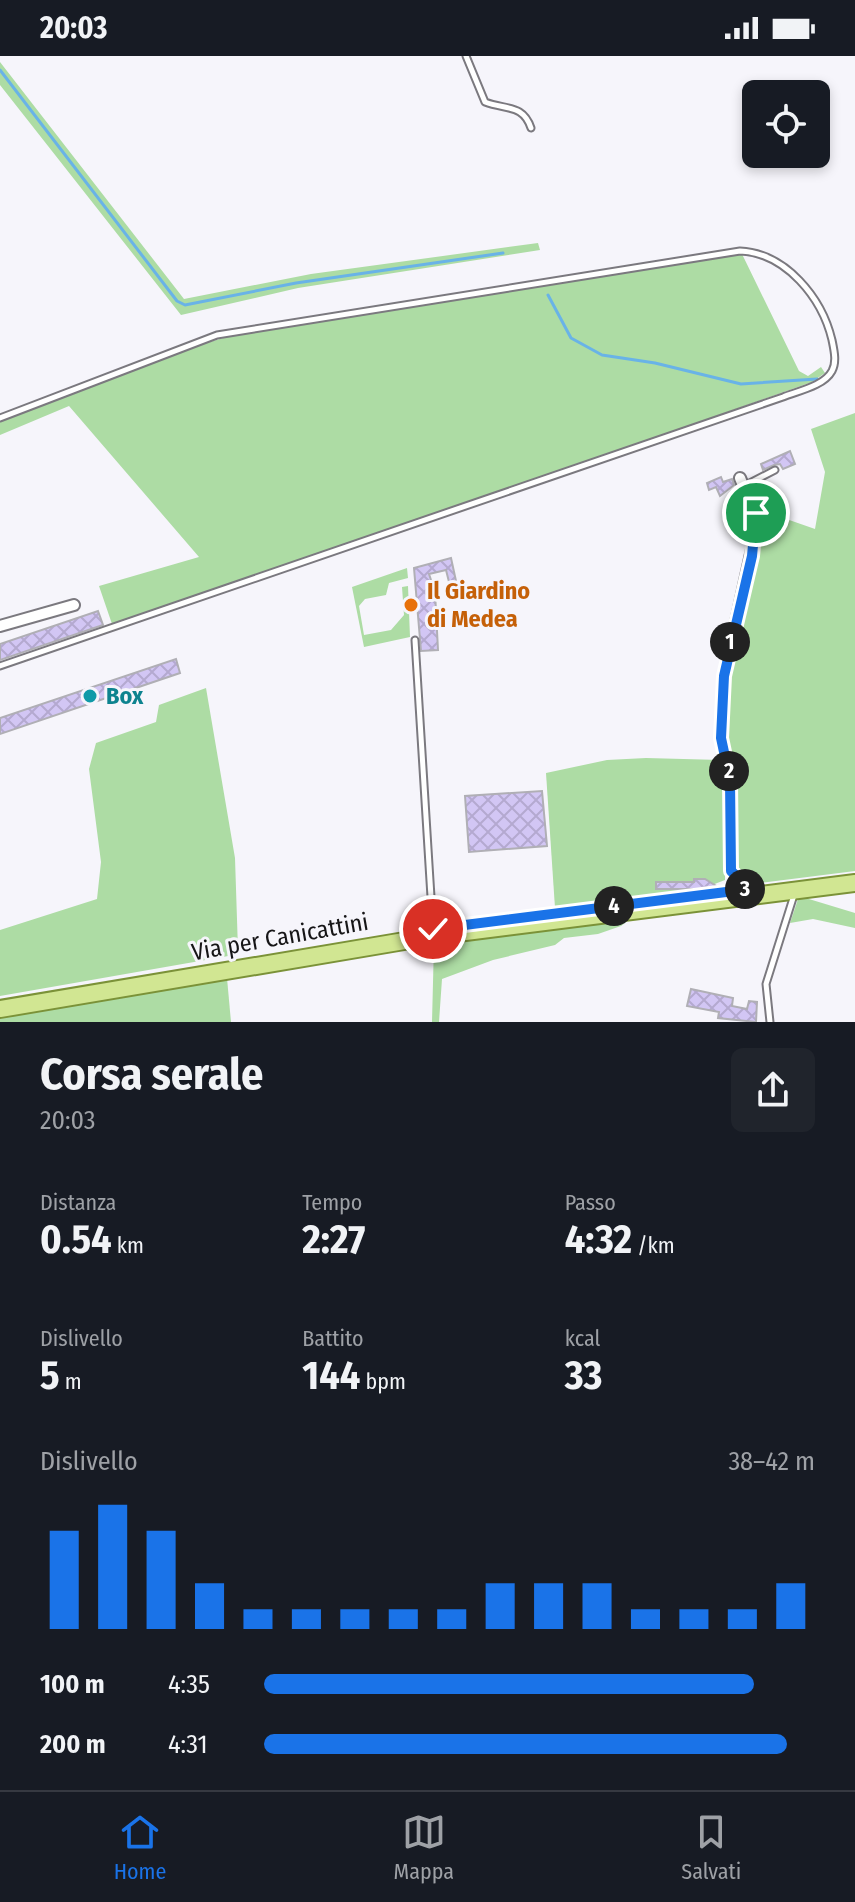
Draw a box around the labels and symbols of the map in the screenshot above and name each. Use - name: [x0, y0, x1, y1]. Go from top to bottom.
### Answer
- pin: [722, 479, 790, 547]
- place label: Il Giardino di Medea: [427, 577, 530, 633]
- marker: Il Giardino di Medea: [402, 596, 420, 614]
- pin: 1: [710, 622, 750, 662]
- place label: Box: [106, 682, 144, 710]
- marker: Box: [81, 687, 99, 705]
- pin: 2: [709, 751, 749, 791]
- pin: 3: [725, 869, 765, 909]
- pin: 4: [594, 886, 634, 926]
- pin: [399, 895, 467, 963]
- street label: Via per Canicattini: [189, 908, 371, 966]

